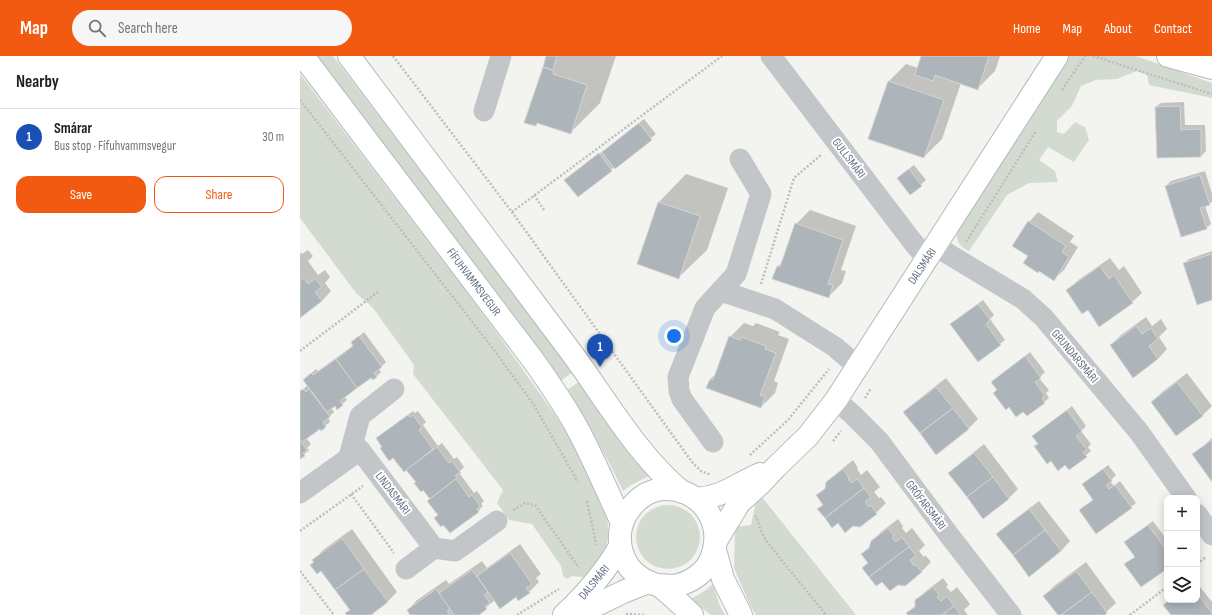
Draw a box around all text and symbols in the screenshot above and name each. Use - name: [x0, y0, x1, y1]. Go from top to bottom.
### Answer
- search box: [72, 10, 352, 46]
- text: Map: [20, 17, 48, 40]
- icon: search: [86, 17, 108, 39]
- text: Search here: [118, 19, 178, 38]
- text: Home: [1013, 20, 1041, 37]
- text: Map: [1063, 20, 1082, 37]
- text: About: [1104, 20, 1132, 37]
- text: Contact: [1154, 20, 1192, 37]
- text: Nearby: [16, 72, 59, 92]
- text: Smárar: [54, 119, 92, 138]
- text: 1: [26, 129, 32, 145]
- text: 30 m: [262, 129, 284, 145]
- street label: GULLSMÁRI: [829, 135, 868, 181]
- text: Bus stop · Fífuhvammsvegur: [54, 138, 176, 154]
- button: Save: [16, 176, 146, 213]
- button: Share: [154, 176, 284, 213]
- street label: FÍFUHVAMMSVEGUR: [443, 245, 504, 320]
- street label: DALSMÁRI: [905, 245, 940, 287]
- your location: [664, 326, 684, 346]
- street label: GRUNDARSMÁRI: [1048, 326, 1101, 386]
- pin: 1: [587, 334, 613, 367]
- street label: LINDASMÁRI: [372, 469, 413, 517]
- street label: GRÓFARSMÁRI: [902, 478, 949, 533]
- map controls: [1164, 495, 1200, 603]
- button: +: [1164, 495, 1200, 531]
- button: −: [1164, 531, 1200, 567]
- street label: DALSMÁRI: [576, 562, 613, 603]
- button: layers: [1164, 567, 1200, 603]

